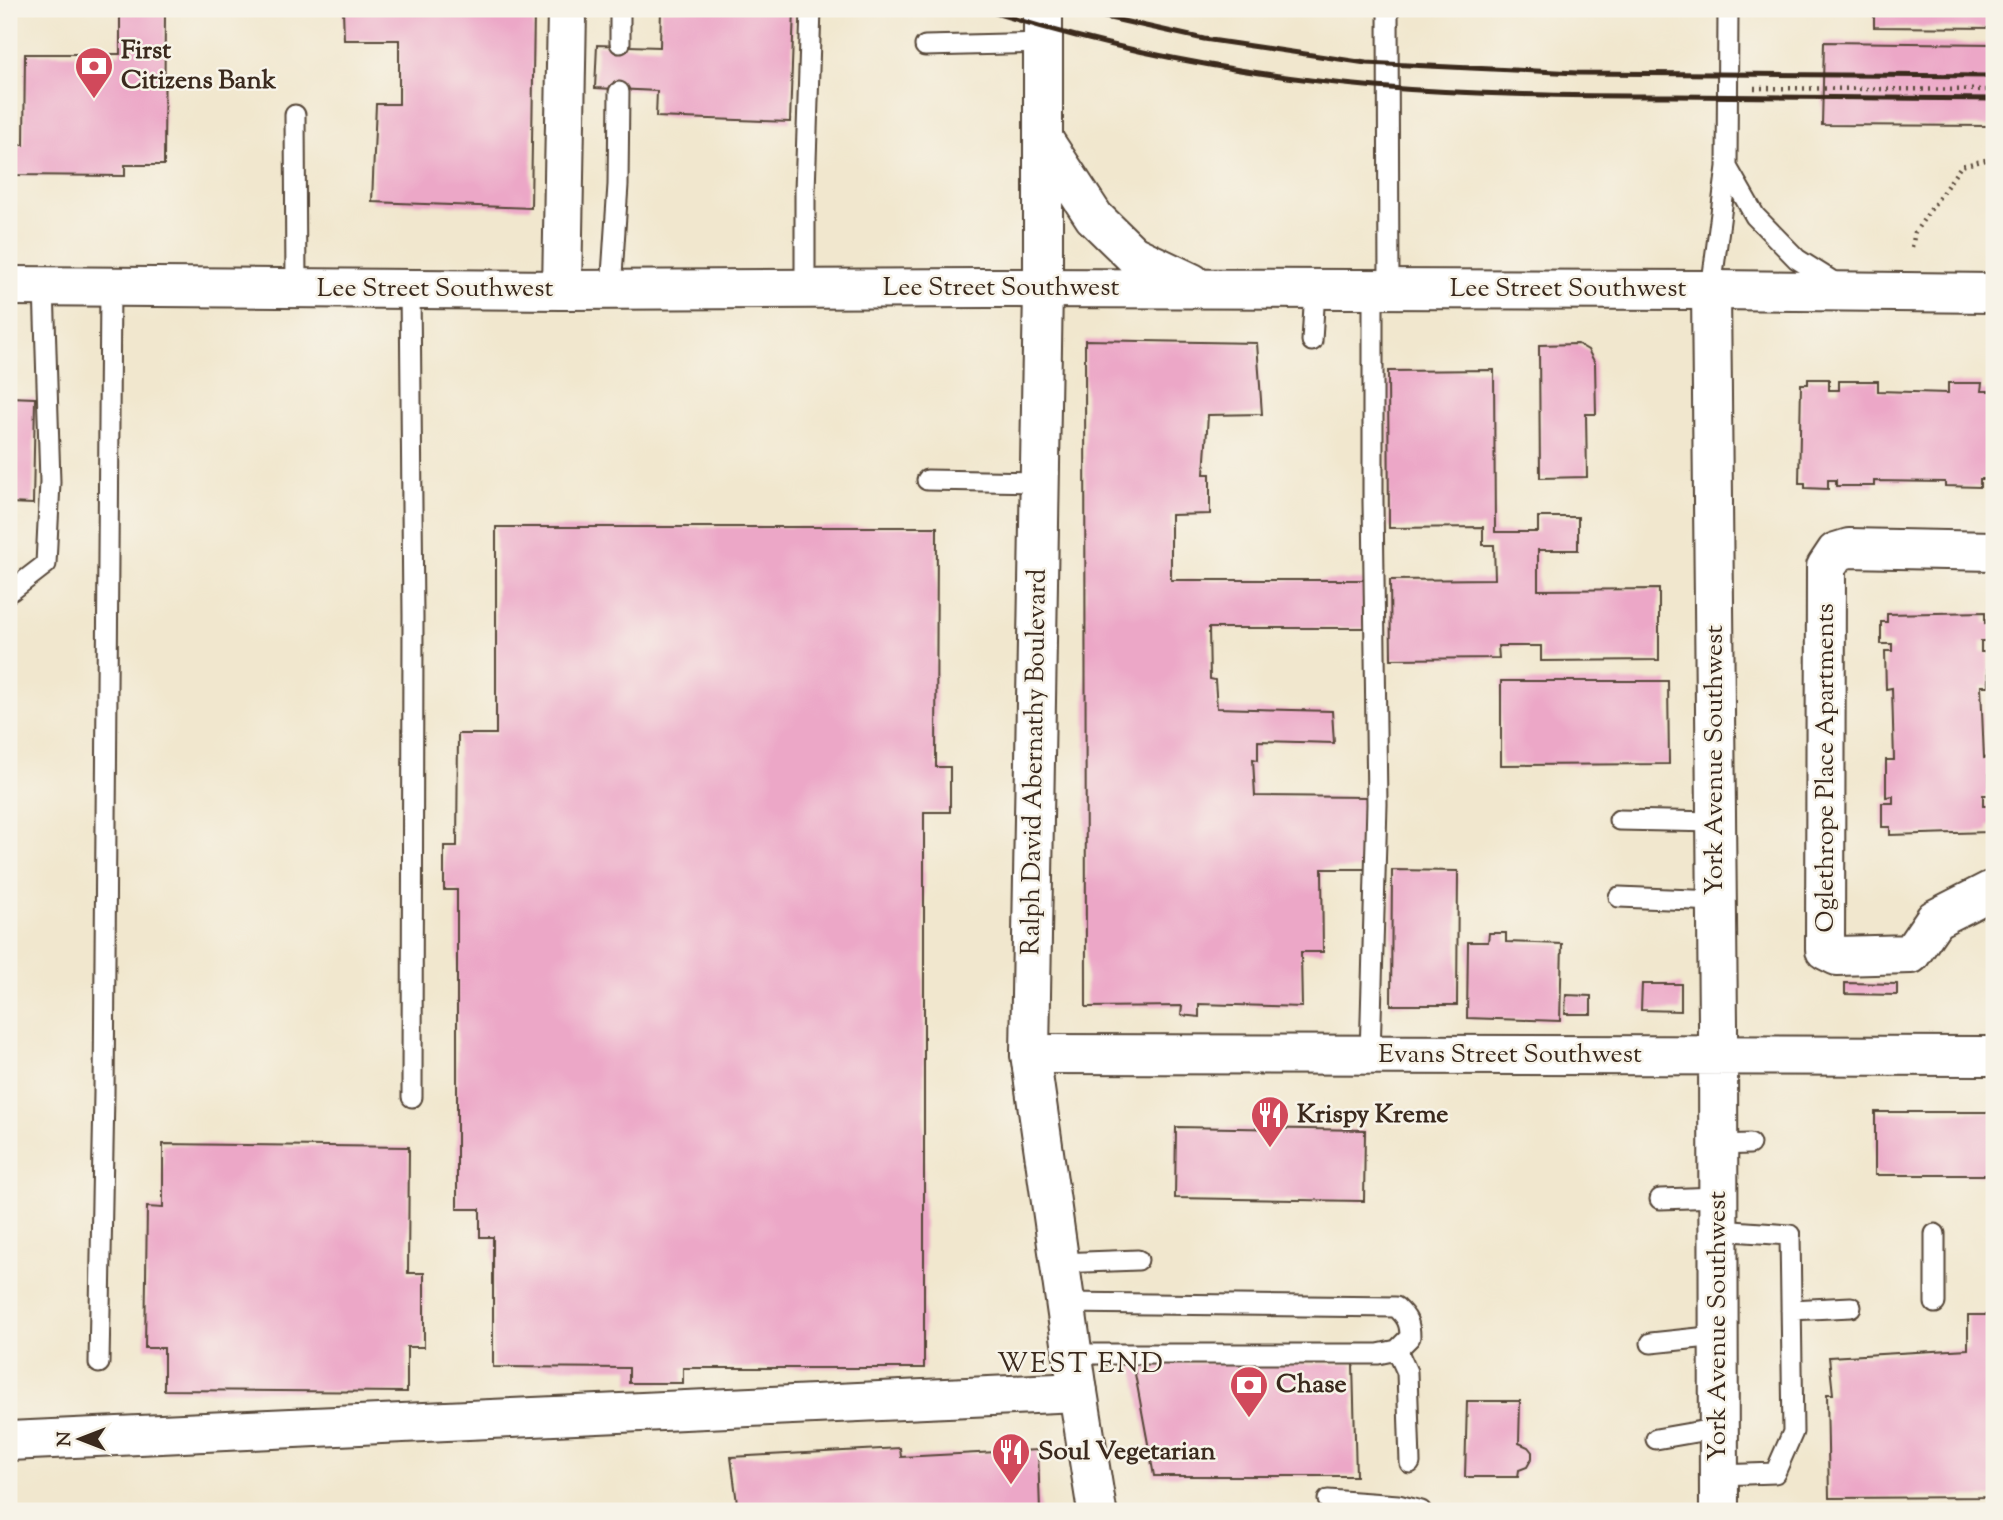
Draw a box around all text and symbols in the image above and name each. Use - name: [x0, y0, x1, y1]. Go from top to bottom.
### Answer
- place label: First Citizens Bank: [121, 33, 277, 100]
- bank icon: First Citizens Bank: [73, 45, 115, 100]
- street label: Lee Street Southwest: [883, 270, 1119, 307]
- street label: Lee Street Southwest: [317, 271, 553, 308]
- street label: Lee Street Southwest: [1450, 271, 1686, 308]
- street label: Ralph David Abernathy Boulevard: [1013, 568, 1057, 956]
- street label: Oglethrope Place Apartments: [1808, 603, 1845, 933]
- street label: York Avenue Southwest: [1697, 625, 1734, 895]
- street label: Evans Street Southwest: [1378, 1037, 1642, 1074]
- restaurant icon: Krispy Kreme: [1249, 1094, 1291, 1149]
- place label: Krispy Kreme: [1297, 1097, 1448, 1134]
- street label: York Avenue Southwest: [1700, 1191, 1737, 1461]
- district label: WEST END: [997, 1345, 1165, 1385]
- bank icon: Chase: [1228, 1364, 1270, 1419]
- place label: Chase: [1276, 1367, 1347, 1404]
- north arrow: [46, 1404, 116, 1474]
- text: N: [52, 1431, 79, 1447]
- restaurant icon: Soul Vegetarian: [990, 1431, 1032, 1486]
- place label: Soul Vegetarian: [1038, 1434, 1216, 1471]

